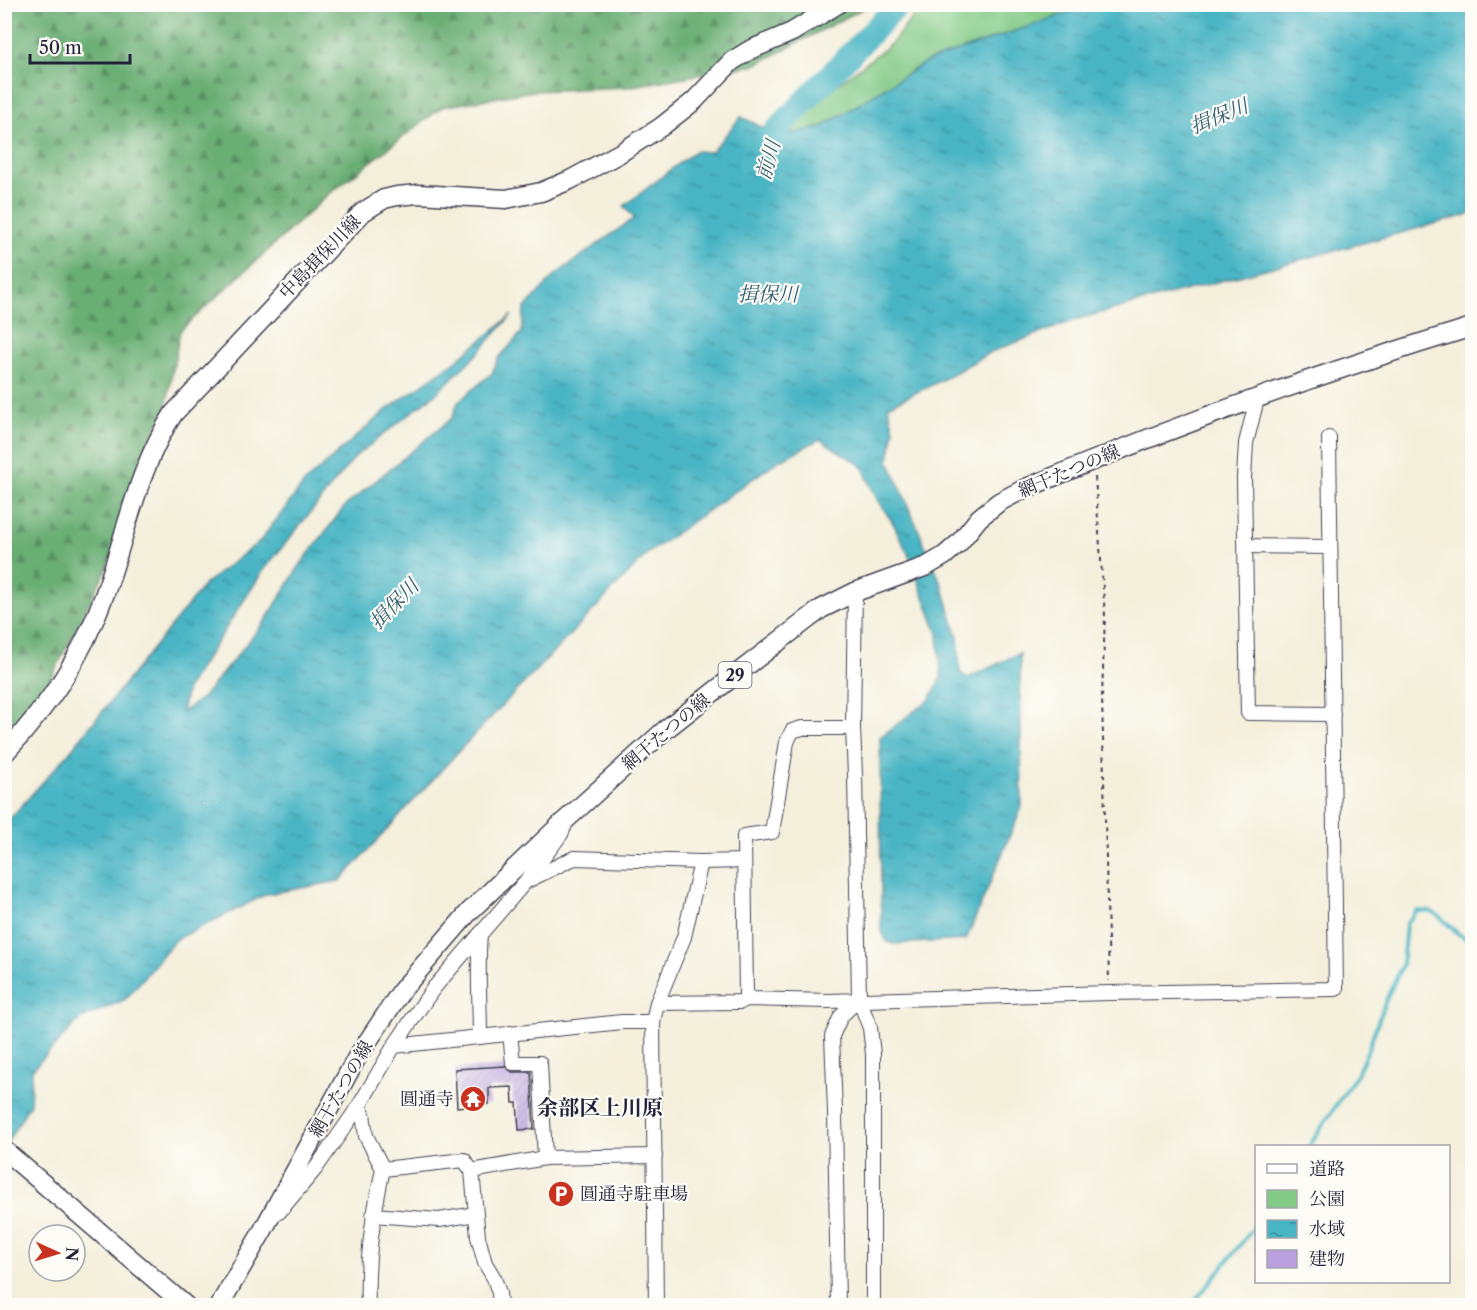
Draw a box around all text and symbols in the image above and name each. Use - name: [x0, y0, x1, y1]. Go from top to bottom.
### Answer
- scale bar: [30, 27, 130, 65]
- text: 50 m: [39, 37, 82, 59]
- water label: 揖保川: [1187, 93, 1253, 138]
- water label: 前川: [751, 136, 786, 183]
- street label: 中島揖保川線: [275, 211, 365, 303]
- water label: 揖保川: [738, 282, 800, 306]
- street label: 網干たつの線: [1015, 440, 1123, 502]
- water label: 揖保川: [365, 573, 425, 634]
- road number: 29: [718, 662, 752, 688]
- street label: 網干たつの線: [618, 689, 714, 775]
- street label: 網干たつの線: [304, 1037, 378, 1141]
- temple icon: 圓通寺: [458, 1084, 488, 1114]
- place label: 圓通寺: [400, 1088, 454, 1110]
- district label: 余部区上川原: [537, 1095, 663, 1120]
- legend: [1255, 1145, 1450, 1283]
- text: 道路: [1309, 1158, 1345, 1180]
- parking icon: 圓通寺駐車場: [546, 1179, 576, 1209]
- place label: 圓通寺駐車場: [580, 1183, 688, 1205]
- text: 公園: [1309, 1188, 1345, 1210]
- text: 水域: [1309, 1218, 1345, 1240]
- north arrow: [27, 1223, 87, 1283]
- text: N: [61, 1246, 82, 1262]
- text: 建物: [1309, 1248, 1345, 1270]

